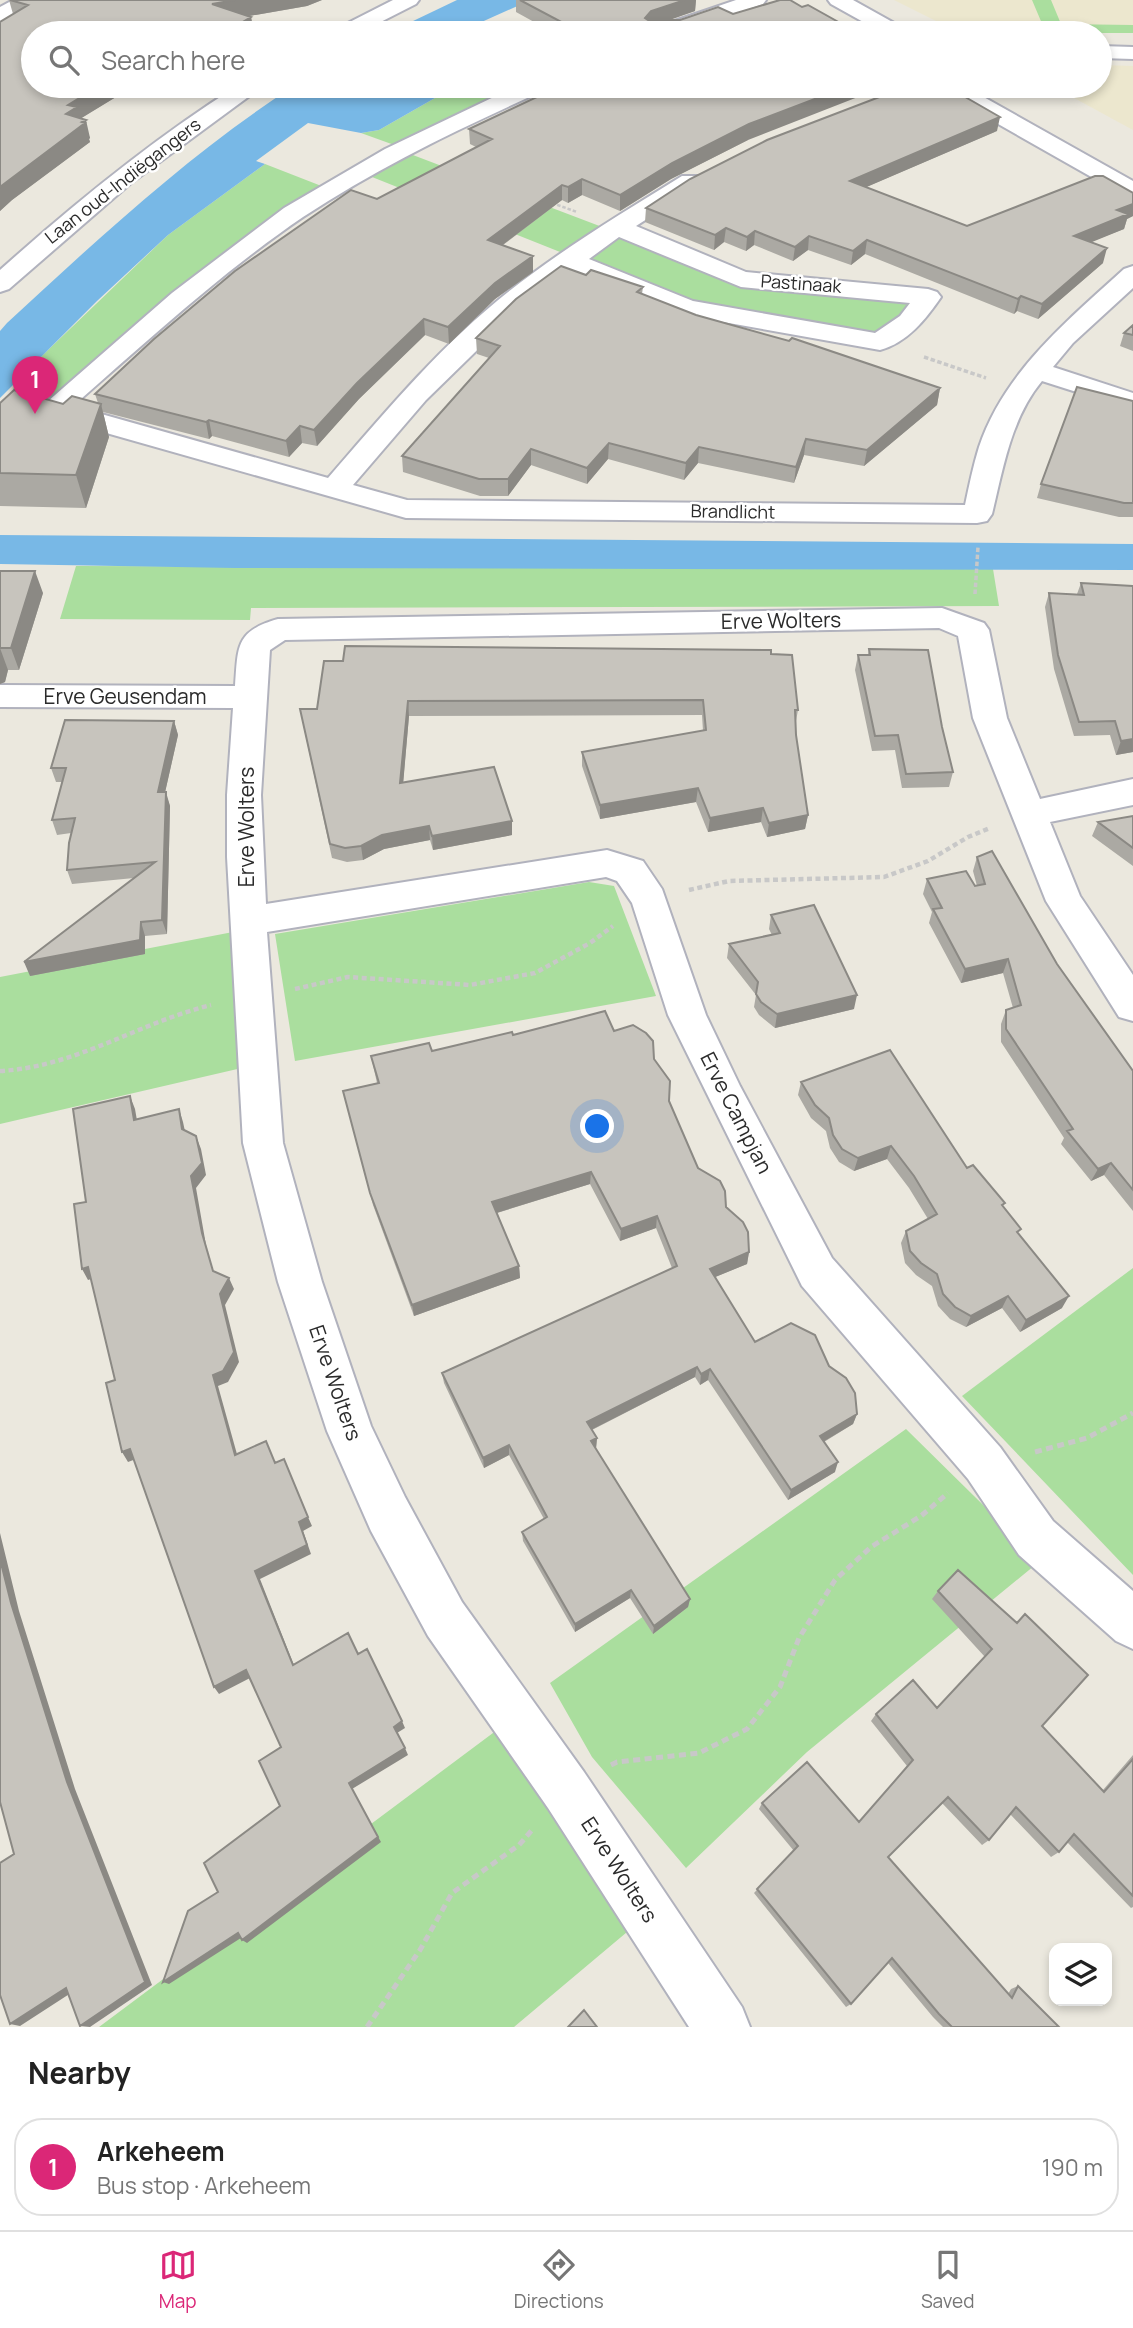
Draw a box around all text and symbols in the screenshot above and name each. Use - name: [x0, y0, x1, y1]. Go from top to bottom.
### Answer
- search box: [21, 21, 1112, 98]
- icon: search: [45, 41, 83, 79]
- text: Search here: [101, 42, 246, 78]
- street label: Laan oud-Indiëgangers: [40, 112, 205, 249]
- street label: Pastinaak: [760, 268, 843, 298]
- pin: 1: [12, 356, 58, 414]
- street label: Brandlicht: [690, 498, 776, 524]
- street label: Erve Wolters: [721, 605, 841, 635]
- street label: Erve Geusendam: [43, 682, 207, 710]
- street label: Erve Wolters: [232, 767, 260, 887]
- street label: Erve Campjan: [694, 1047, 779, 1178]
- your location: [580, 1109, 614, 1143]
- street label: Erve Wolters: [303, 1321, 369, 1444]
- street label: Erve Wolters: [575, 1811, 664, 1928]
- map controls: [1049, 1943, 1112, 2006]
- button: layers: [1049, 1943, 1112, 2006]
- text: Nearby: [28, 2052, 131, 2093]
- text: Arkeheem: [97, 2133, 225, 2169]
- text: 1: [48, 2151, 58, 2183]
- text: 190 m: [1042, 2151, 1103, 2183]
- text: Bus stop · Arkeheem: [97, 2169, 311, 2201]
- tab: Map: [159, 2246, 197, 2314]
- tab: Directions: [514, 2246, 604, 2314]
- tab: Saved: [921, 2246, 974, 2314]

